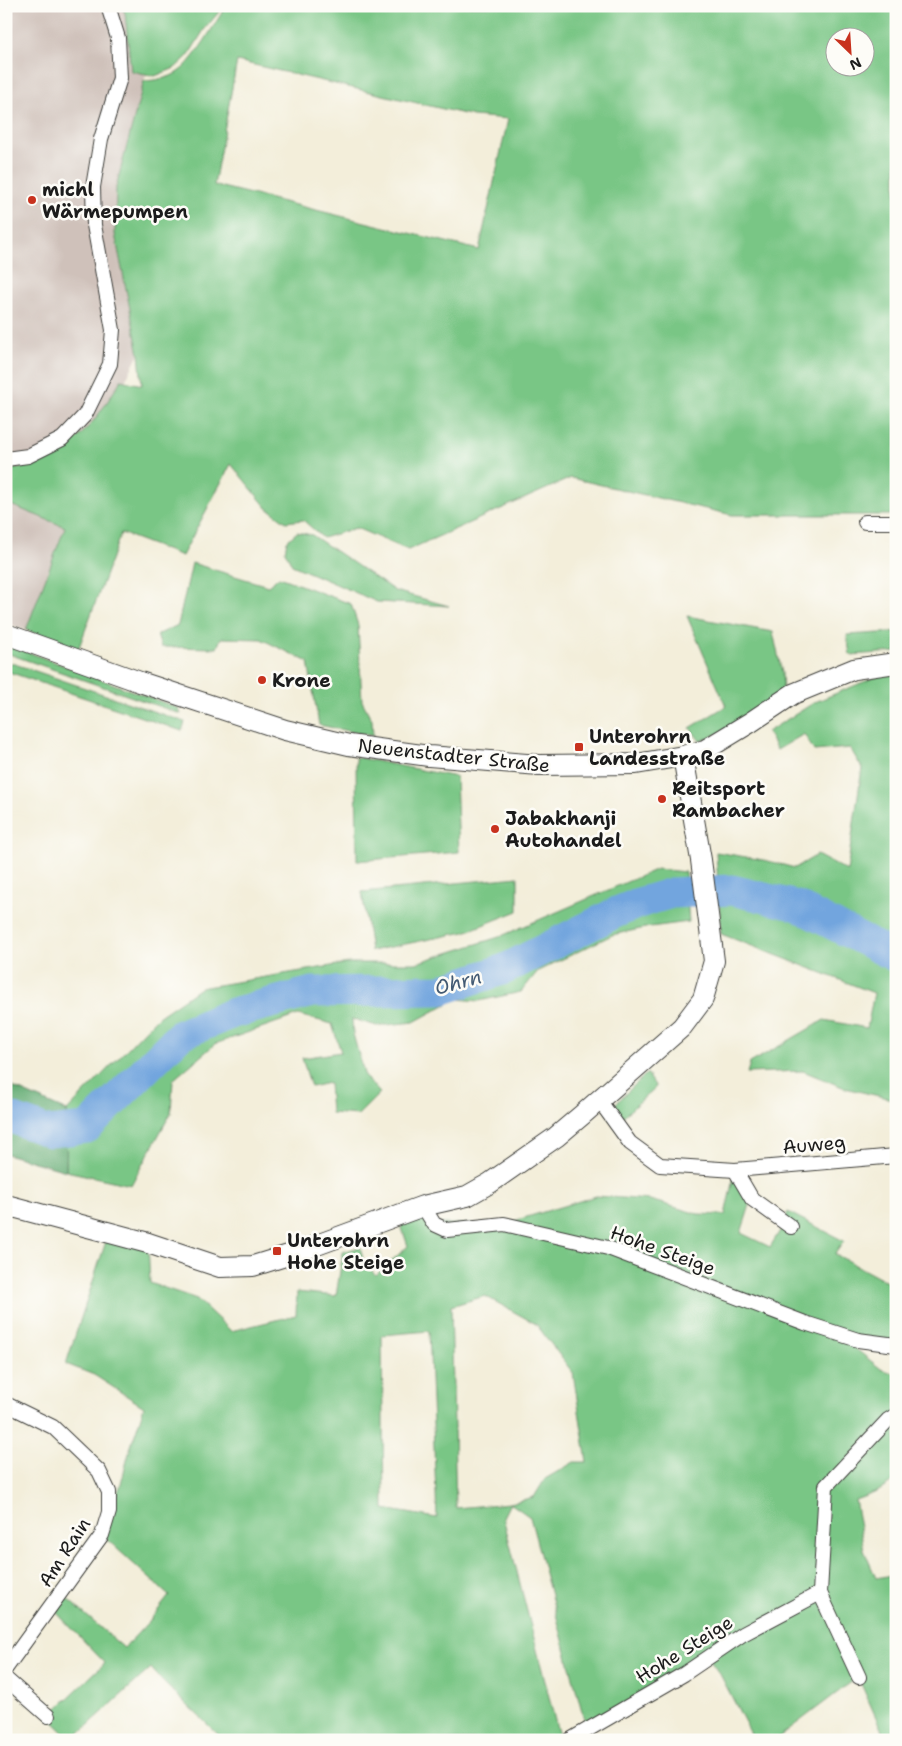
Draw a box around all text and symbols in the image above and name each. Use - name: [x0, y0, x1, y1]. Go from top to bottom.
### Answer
- north arrow: [824, 28, 874, 78]
- text: N: [847, 53, 864, 74]
- place label: michl Wärmepumpen: [42, 177, 188, 224]
- marker: michl Wärmepumpen: [26, 194, 38, 206]
- place label: Krone: [272, 668, 331, 693]
- marker: Krone: [256, 674, 268, 686]
- place label: Unterohrn Landesstraße: [589, 724, 725, 771]
- street label: Neuenstadter Straße: [357, 733, 551, 778]
- marker: Unterohrn Landesstraße: [573, 741, 585, 753]
- place label: Reitsport Rambacher: [672, 776, 785, 823]
- marker: Reitsport Rambacher: [656, 793, 668, 805]
- place label: Jabakhanji Autohandel: [505, 806, 622, 853]
- marker: Jabakhanji Autohandel: [489, 823, 501, 835]
- water label: Ohrn: [432, 963, 484, 1001]
- street label: Auweg: [781, 1129, 847, 1160]
- street label: Hohe Steige: [607, 1220, 719, 1281]
- place label: Unterohrn Hohe Steige: [287, 1228, 404, 1275]
- marker: Unterohrn Hohe Steige: [271, 1245, 283, 1257]
- street label: Am Rain: [33, 1513, 96, 1592]
- street label: Hohe Steige: [631, 1610, 738, 1689]

